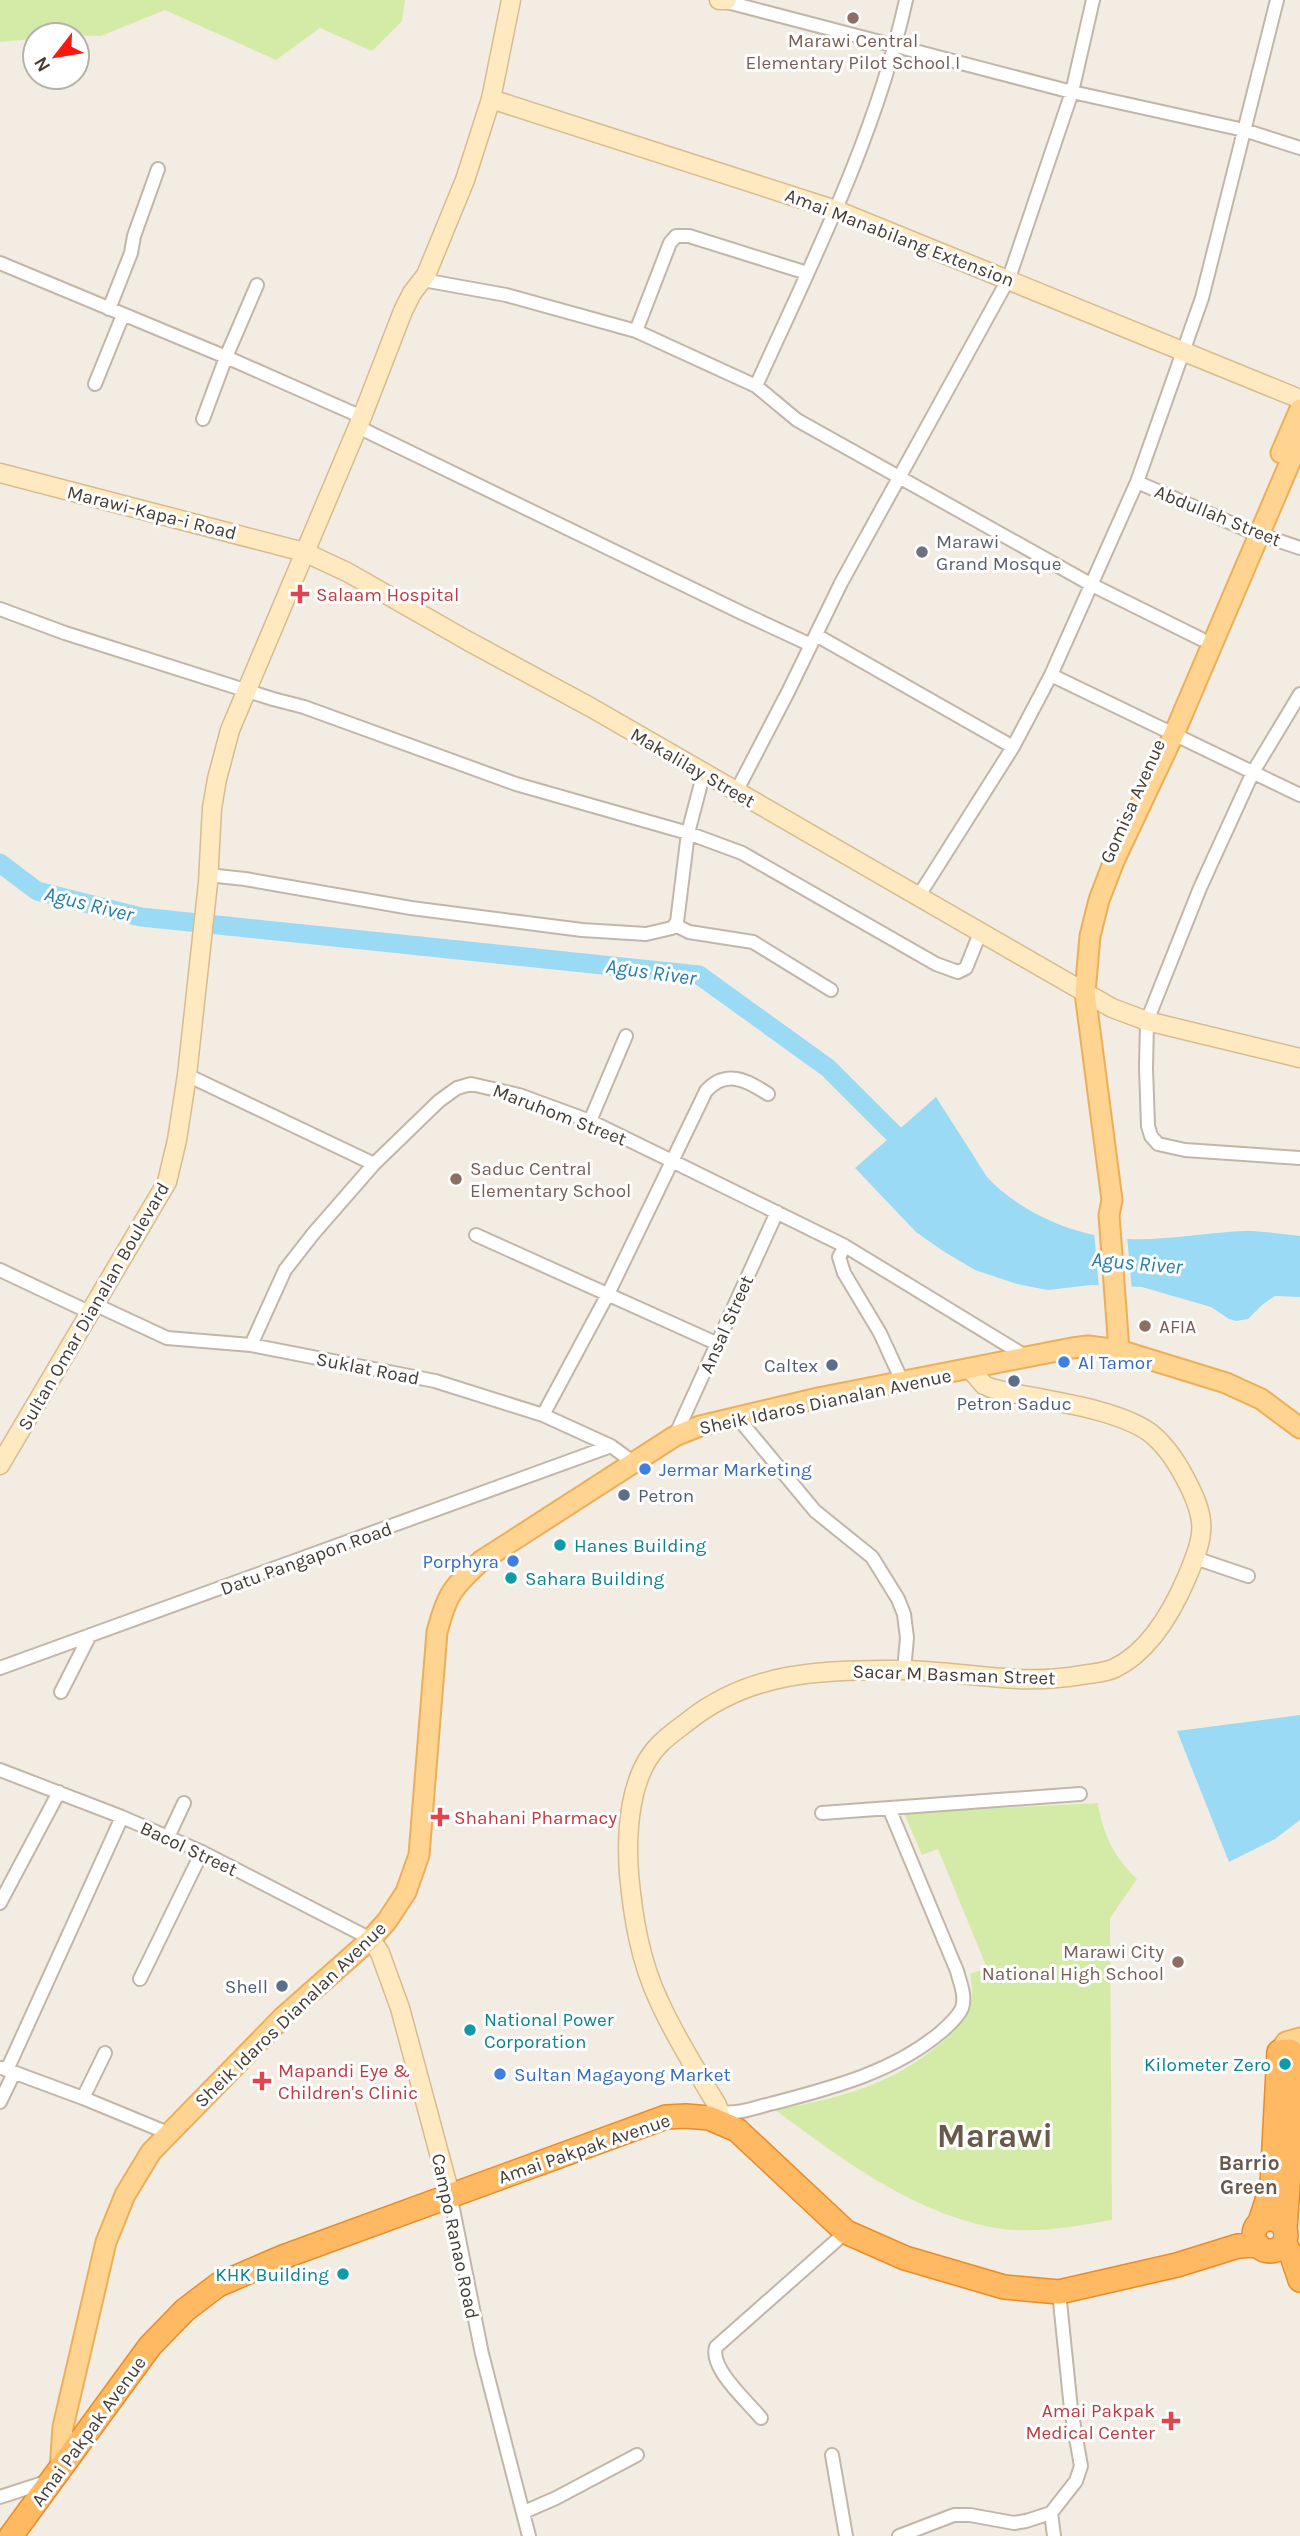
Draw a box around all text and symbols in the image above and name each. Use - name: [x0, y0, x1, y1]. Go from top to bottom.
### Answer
- marker: Marawi Central Elementary Pilot School I: [845, 10, 861, 26]
- north arrow: [21, 21, 91, 91]
- place label: Marawi Central Elementary Pilot School I: [746, 30, 960, 74]
- text: N: [29, 53, 55, 76]
- street label: Amai Manabilang Extension: [782, 184, 1017, 292]
- street label: Marawi-Kapa-i Road: [65, 481, 239, 545]
- street label: Abdullah Street: [1151, 481, 1284, 551]
- place label: Marawi Grand Mosque: [936, 531, 1062, 575]
- marker: Marawi Grand Mosque: [914, 544, 930, 560]
- marker: Salaam Hospital: [290, 584, 310, 604]
- place label: Salaam Hospital: [316, 584, 459, 606]
- street label: Makalilay Street: [626, 723, 759, 812]
- street label: Gomisa Avenue: [1096, 736, 1170, 867]
- water label: Agus River: [42, 881, 137, 927]
- water label: Agus River: [604, 954, 699, 990]
- street label: Maruhom Street: [490, 1079, 630, 1151]
- place label: Saduc Central Elementary School: [470, 1158, 631, 1202]
- marker: Saduc Central Elementary School: [448, 1171, 464, 1187]
- street label: Sultan Omar Dianalan Boulevard: [14, 1178, 174, 1435]
- water label: Agus River: [1091, 1247, 1184, 1279]
- street label: Ansal Street: [696, 1272, 758, 1377]
- place label: AFIA: [1159, 1316, 1196, 1338]
- marker: AFIA: [1137, 1318, 1153, 1334]
- street label: Suklat Road: [314, 1348, 421, 1390]
- place label: Al Tamor: [1078, 1352, 1152, 1374]
- marker: Al Tamor: [1056, 1354, 1072, 1370]
- place label: Caltex: [764, 1355, 818, 1377]
- marker: Caltex: [824, 1357, 840, 1373]
- street label: Sheik Idaros Dianalan Avenue: [697, 1364, 953, 1439]
- marker: Petron Saduc: [1006, 1373, 1022, 1389]
- place label: Petron Saduc: [956, 1393, 1072, 1415]
- place label: Jermar Marketing: [659, 1459, 812, 1481]
- marker: Jermar Marketing: [637, 1461, 653, 1477]
- place label: Petron: [638, 1485, 694, 1507]
- marker: Petron: [616, 1487, 632, 1503]
- street label: Datu Pangapon Road: [218, 1518, 395, 1600]
- place label: Hanes Building: [574, 1535, 707, 1557]
- marker: Hanes Building: [552, 1537, 568, 1553]
- place label: Porphyra: [422, 1551, 499, 1573]
- marker: Porphyra: [505, 1553, 521, 1569]
- place label: Sahara Building: [525, 1568, 664, 1590]
- marker: Sahara Building: [503, 1570, 519, 1586]
- street label: Sacar M Basman Street: [852, 1660, 1056, 1690]
- place label: Shahani Pharmacy: [454, 1807, 617, 1829]
- marker: Shahani Pharmacy: [432, 1809, 448, 1825]
- street label: Bacol Street: [137, 1817, 241, 1881]
- street label: Sheik Idaros Dianalan Avenue: [191, 1917, 391, 2112]
- place label: Marawi City National High School: [982, 1941, 1164, 1985]
- marker: Marawi City National High School: [1170, 1954, 1186, 1970]
- place label: Shell: [225, 1976, 268, 1998]
- marker: Shell: [274, 1978, 290, 1994]
- place label: National Power Corporation: [484, 2009, 614, 2053]
- marker: National Power Corporation: [462, 2022, 478, 2038]
- place label: Kilometer Zero: [1144, 2054, 1271, 2076]
- marker: Kilometer Zero: [1277, 2056, 1293, 2072]
- place label: Mapandi Eye & Children's Clinic: [278, 2060, 418, 2104]
- place label: Sultan Magayong Market: [514, 2064, 731, 2086]
- marker: Sultan Magayong Market: [492, 2066, 508, 2082]
- marker: Mapandi Eye & Children's Clinic: [252, 2071, 272, 2091]
- street label: Amai Pakpak Avenue: [495, 2109, 673, 2189]
- district label: Marawi: [937, 2117, 1053, 2155]
- street label: Campo Ranao Road: [427, 2151, 483, 2321]
- district label: Barrio Green: [1218, 2151, 1280, 2199]
- place label: KHK Building: [215, 2264, 329, 2286]
- marker: KHK Building: [335, 2266, 351, 2282]
- street label: Amai Pakpak Avenue: [27, 2352, 151, 2511]
- place label: Amai Pakpak Medical Center: [1025, 2400, 1155, 2444]
- marker: Amai Pakpak Medical Center: [1161, 2411, 1181, 2431]

